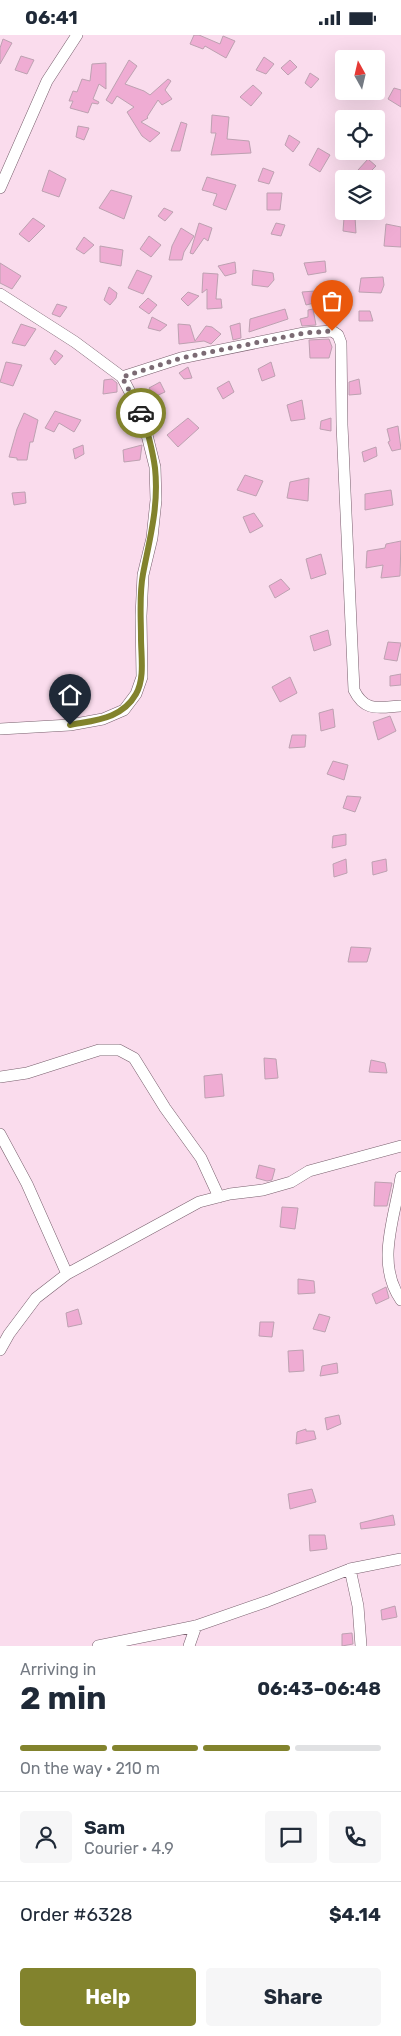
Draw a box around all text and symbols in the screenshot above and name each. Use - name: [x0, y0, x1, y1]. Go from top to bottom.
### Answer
- text: 06:41: [25, 6, 78, 29]
- north arrow: [335, 50, 385, 100]
- map controls: [335, 50, 385, 220]
- button: locate: [335, 110, 385, 160]
- button: layers: [335, 170, 385, 220]
- pin: [311, 280, 353, 331]
- icon: bag: [318, 287, 346, 315]
- courier: [116, 388, 166, 438]
- icon: car: [127, 399, 155, 427]
- pin: [49, 674, 91, 725]
- icon: home: [56, 681, 84, 709]
- text: Arriving in: [20, 1660, 96, 1679]
- text: 06:43–06:48: [257, 1677, 381, 1700]
- text: 2 min: [20, 1679, 107, 1717]
- text: On the way · 210 m: [20, 1759, 160, 1778]
- button: person: [20, 1811, 72, 1863]
- button: chat: [265, 1811, 317, 1863]
- button: phone: [329, 1811, 381, 1863]
- text: Sam: [84, 1816, 125, 1839]
- text: Courier · 4.9: [84, 1839, 174, 1858]
- text: Order #6328: [20, 1903, 133, 1926]
- text: $4.14: [329, 1903, 381, 1926]
- button: Help: [20, 1968, 196, 2026]
- button: Share: [206, 1968, 381, 2026]

